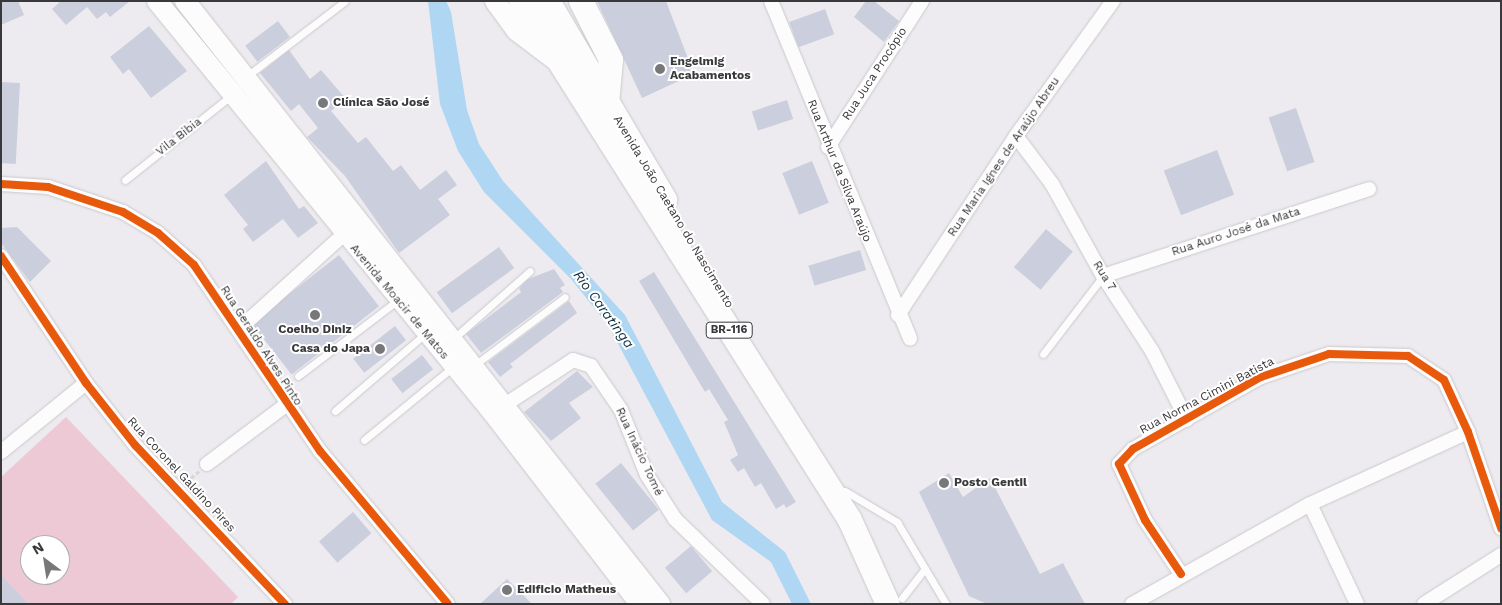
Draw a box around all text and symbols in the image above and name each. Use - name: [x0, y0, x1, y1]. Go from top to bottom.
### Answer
- street label: Rua Juca Procópio: [839, 24, 911, 124]
- place label: Engelmig Acabamentos: [670, 55, 751, 83]
- marker: Engelmig Acabamentos: [654, 63, 666, 75]
- street label: Rua Maria Ignes de Araújo Abreu: [945, 74, 1063, 240]
- place label: Clínica São José: [333, 96, 430, 110]
- marker: Clínica São José: [317, 97, 329, 109]
- street label: Rua Arthur da Silva Araújo: [803, 97, 875, 245]
- street label: Avenida João Caetano do Nascimento: [610, 113, 736, 311]
- street label: Vila Bibia: [153, 115, 205, 159]
- street label: Rua Auro José da Mata: [1169, 204, 1303, 260]
- street label: Avenida Moacir de Matos: [346, 241, 452, 363]
- street label: Rua 7: [1089, 258, 1119, 294]
- water label: Rio Caratinga: [570, 267, 638, 351]
- street label: Rua Geraldo Alves Pinto: [217, 283, 305, 409]
- marker: Coelho Diniz: [309, 309, 321, 321]
- road number: BR-116: [705, 322, 753, 338]
- place label: Coelho Diniz: [278, 323, 352, 337]
- place label: Casa do Japa: [291, 342, 370, 356]
- marker: Casa do Japa: [374, 343, 386, 355]
- street label: Rua Norma Cimini Batista: [1137, 354, 1277, 438]
- street label: Rua Inácio Tomé: [612, 405, 666, 499]
- street label: Rua Coronel Galdino Pires: [124, 414, 238, 536]
- place label: Posto Gentil: [954, 476, 1027, 490]
- marker: Posto Gentil: [938, 477, 950, 489]
- north arrow: [20, 535, 70, 585]
- text: N: [29, 538, 46, 558]
- place label: Edificio Matheus: [517, 583, 616, 597]
- marker: Edificio Matheus: [501, 584, 513, 596]

